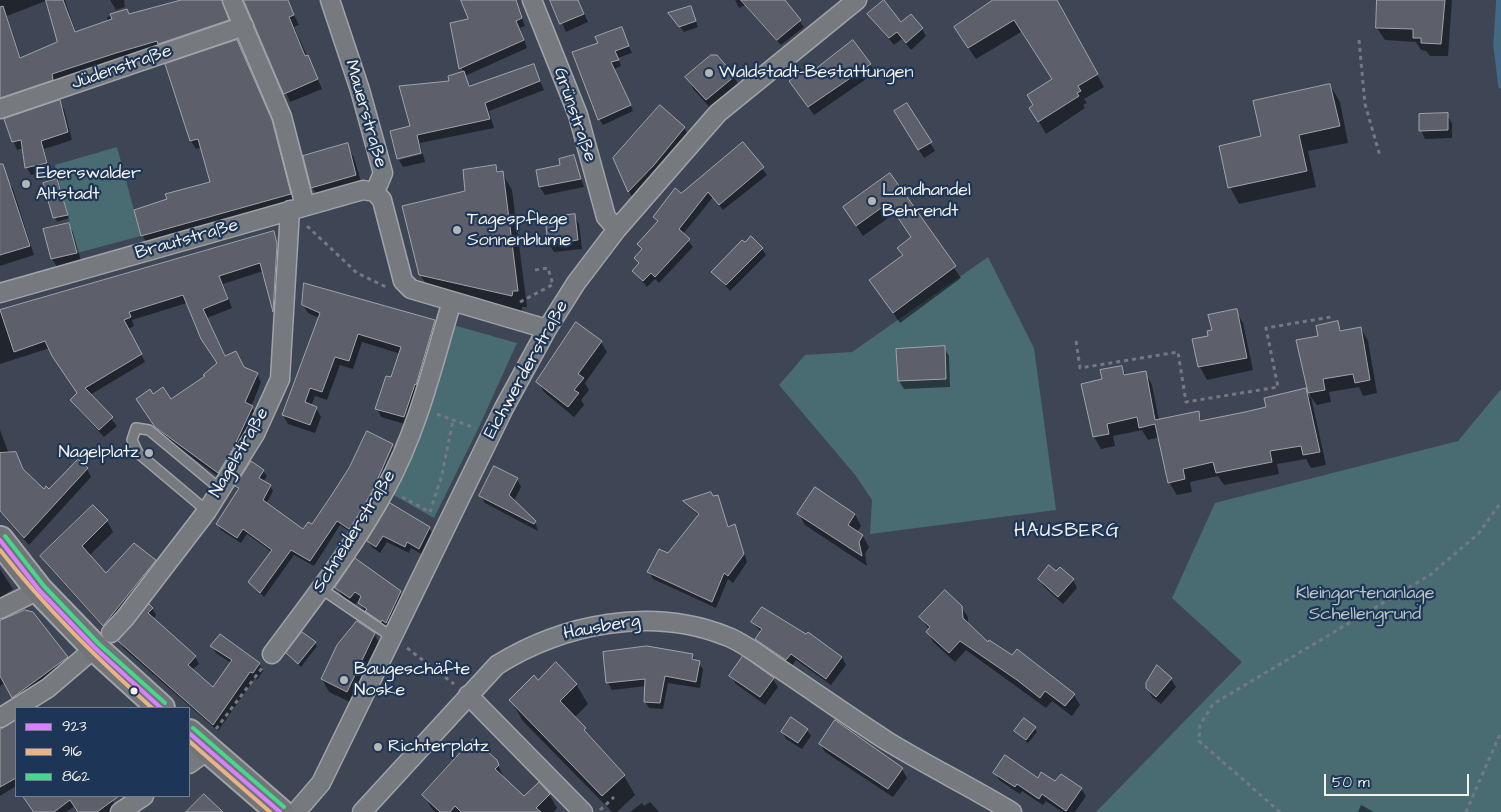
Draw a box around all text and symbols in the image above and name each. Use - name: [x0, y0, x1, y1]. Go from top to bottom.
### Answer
- street label: Jüdenstraße: [69, 41, 175, 95]
- street label: Mauerstraße: [339, 58, 391, 170]
- place label: Waldstadt-Bestattungen: [719, 62, 913, 84]
- street label: Grünstraße: [548, 65, 600, 165]
- marker: Waldstadt-Bestattungen: [703, 67, 715, 79]
- place label: Eberswalder Altstadt: [36, 163, 141, 205]
- marker: Eberswalder Altstadt: [20, 178, 32, 190]
- place label: Landhandel Behrendt: [882, 180, 971, 222]
- marker: Landhandel Behrendt: [866, 195, 878, 207]
- place label: Tagespflege Sonnenblume: [467, 209, 571, 252]
- street label: Brautstraße: [133, 215, 241, 265]
- marker: Tagespflege Sonnenblume: [451, 224, 463, 236]
- street label: Eichwerderstraße: [480, 297, 574, 443]
- street label: Nagelstraße: [206, 404, 274, 502]
- place label: Nagelplatz: [59, 442, 139, 464]
- marker: Nagelplatz: [143, 447, 155, 459]
- street label: Schneiderstraße: [309, 467, 401, 597]
- district label: HAUSBERG: [1013, 521, 1121, 543]
- park label: Kleingartenanlage Schellengrund: [1296, 583, 1434, 626]
- street label: Hausberg: [562, 611, 642, 645]
- place label: Baugeschäfte Noske: [354, 659, 470, 702]
- marker: Baugeschäfte Noske: [338, 674, 350, 686]
- unlabelled marker: [129, 686, 139, 696]
- legend: [15, 707, 190, 797]
- text: 923: [62, 716, 87, 737]
- place label: Richterplatz: [388, 736, 489, 758]
- text: 916: [62, 741, 82, 762]
- marker: Richterplatz: [372, 741, 384, 753]
- scale bar: [1326, 764, 1471, 796]
- text: 862: [62, 766, 90, 787]
- text: 50 m: [1332, 772, 1370, 793]

